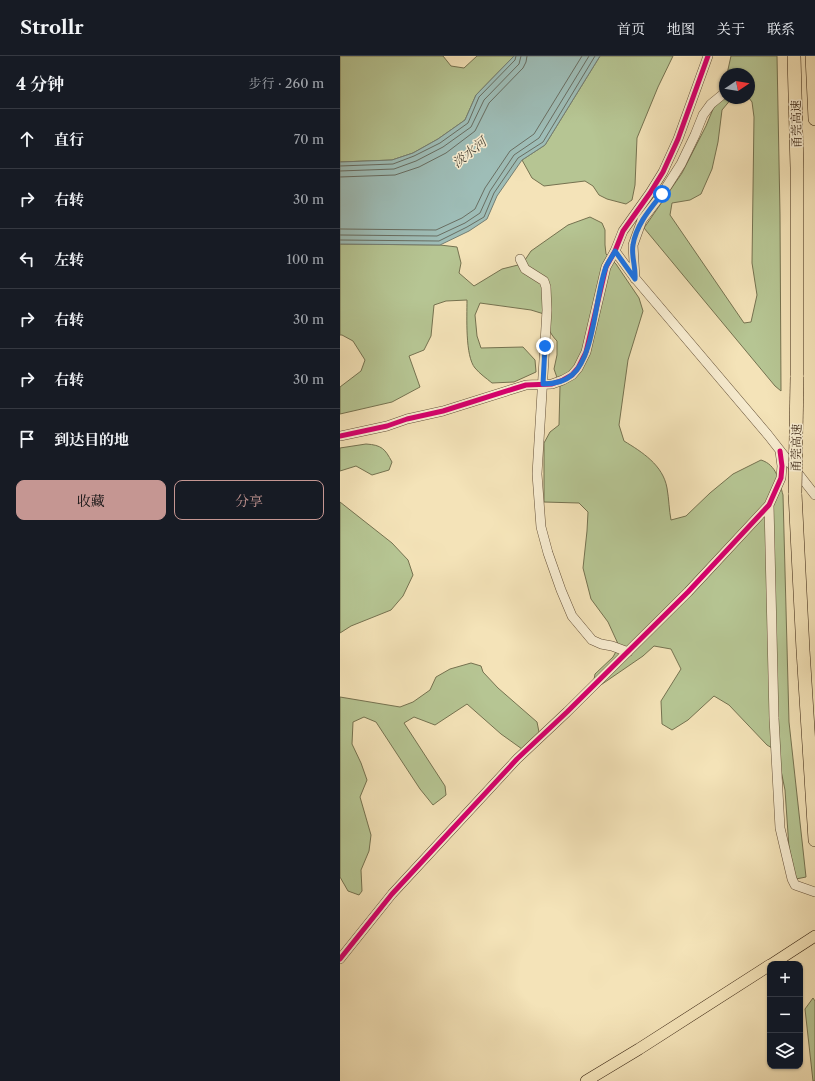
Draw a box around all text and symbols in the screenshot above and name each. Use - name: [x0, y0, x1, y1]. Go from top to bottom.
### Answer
- text: Strollr: [20, 16, 84, 39]
- text: 首页: [617, 20, 645, 38]
- text: 地图: [667, 20, 695, 38]
- text: 关于: [717, 20, 745, 38]
- text: 联系: [767, 20, 795, 38]
- north arrow: [719, 68, 755, 104]
- text: 4 分钟: [16, 74, 64, 94]
- text: 步行 · 260 m: [249, 75, 324, 91]
- street label: 甬莞高速: [788, 100, 804, 148]
- icon: ahead: [16, 128, 38, 150]
- text: 直行: [54, 130, 84, 149]
- text: 70 m: [294, 131, 324, 147]
- water label: 淡水河: [449, 132, 491, 170]
- route start: [653, 185, 671, 203]
- icon: right: [16, 188, 38, 210]
- text: 右转: [54, 190, 84, 209]
- text: 30 m: [293, 191, 324, 207]
- icon: left: [16, 248, 38, 270]
- text: 左转: [54, 250, 84, 269]
- text: 100 m: [286, 251, 324, 267]
- icon: right: [16, 308, 38, 330]
- text: 右转: [54, 310, 84, 329]
- text: 30 m: [293, 311, 324, 327]
- route end: [536, 337, 554, 355]
- icon: right: [16, 368, 38, 390]
- text: 右转: [54, 370, 84, 389]
- text: 30 m: [293, 371, 324, 387]
- street label: 甬莞高速: [788, 424, 804, 472]
- icon: arrive: [16, 428, 38, 450]
- text: 到达目的地: [54, 430, 129, 449]
- button: 收藏: [16, 480, 166, 520]
- button: 分享: [174, 480, 324, 520]
- map controls: [767, 961, 803, 1069]
- button: +: [767, 961, 803, 997]
- button: −: [767, 997, 803, 1033]
- button: layers: [767, 1033, 803, 1069]

